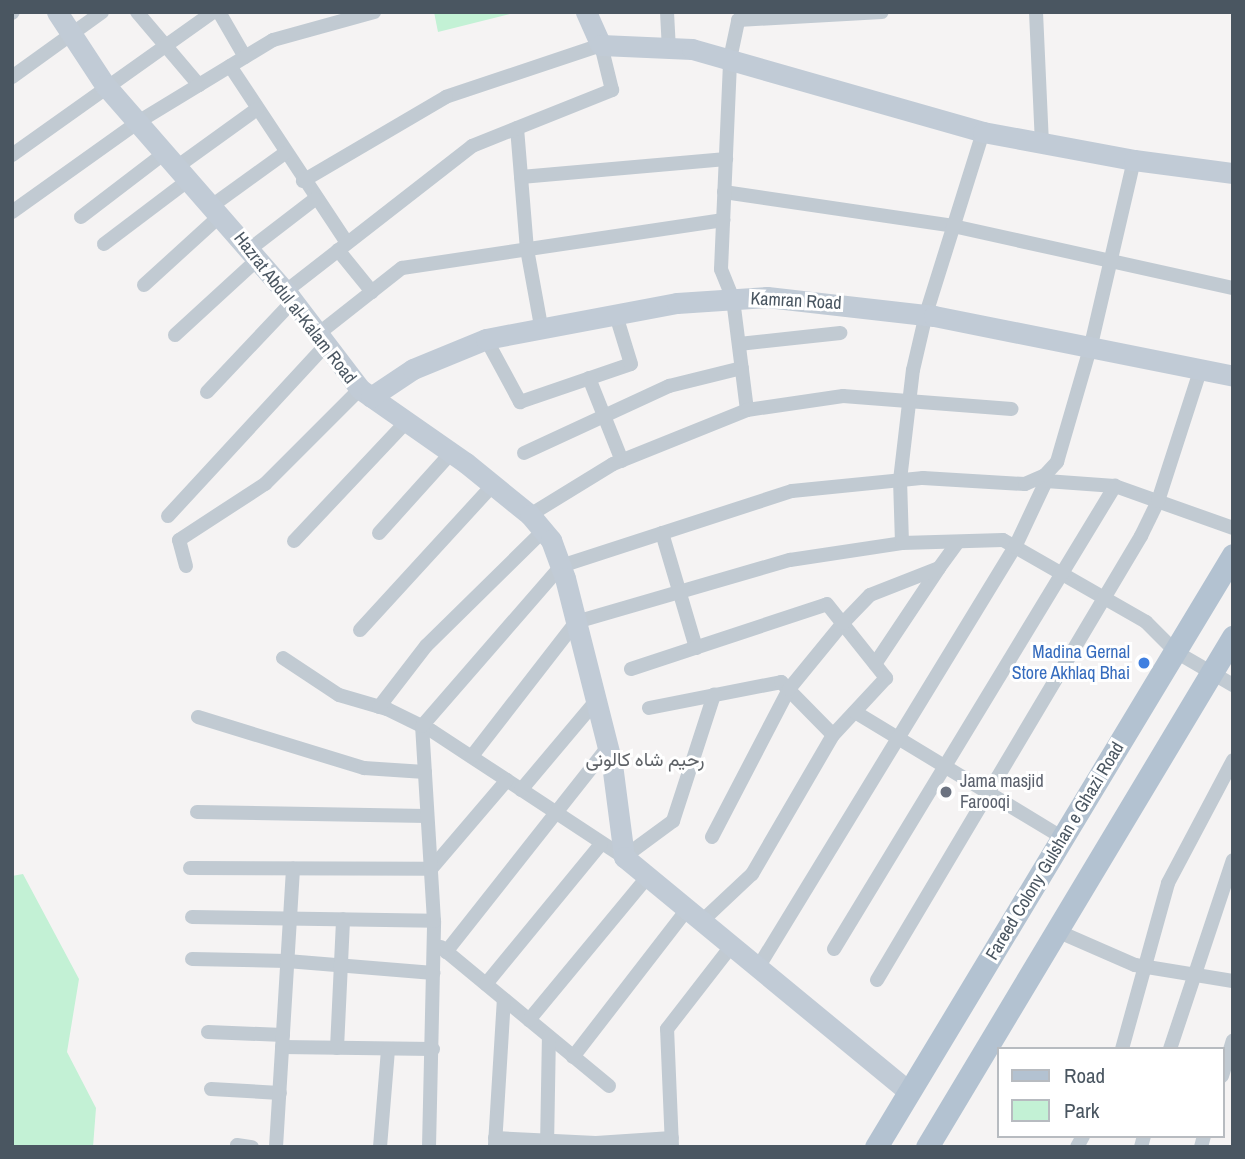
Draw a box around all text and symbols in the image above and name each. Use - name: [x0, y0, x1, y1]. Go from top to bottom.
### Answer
- street label: Hazrat Abdul al-Kalam Road: [229, 228, 361, 388]
- street label: Kamran Road: [750, 288, 842, 314]
- place label: Madina Gernal Store Akhlaq Bhai: [1011, 642, 1130, 684]
- marker: Madina Gernal Store Akhlaq Bhai: [1136, 655, 1152, 671]
- street label: Fareed Colony Gulshan e Ghazi Road: [981, 738, 1129, 964]
- district label: رحیم شاہ کالونی: [585, 749, 705, 771]
- place label: Jama masjid Farooqi: [960, 771, 1044, 814]
- marker: Jama masjid Farooqi: [938, 784, 954, 800]
- legend: [996, 1047, 1224, 1138]
- text: Road: [1064, 1061, 1105, 1090]
- text: Park: [1064, 1096, 1099, 1125]

